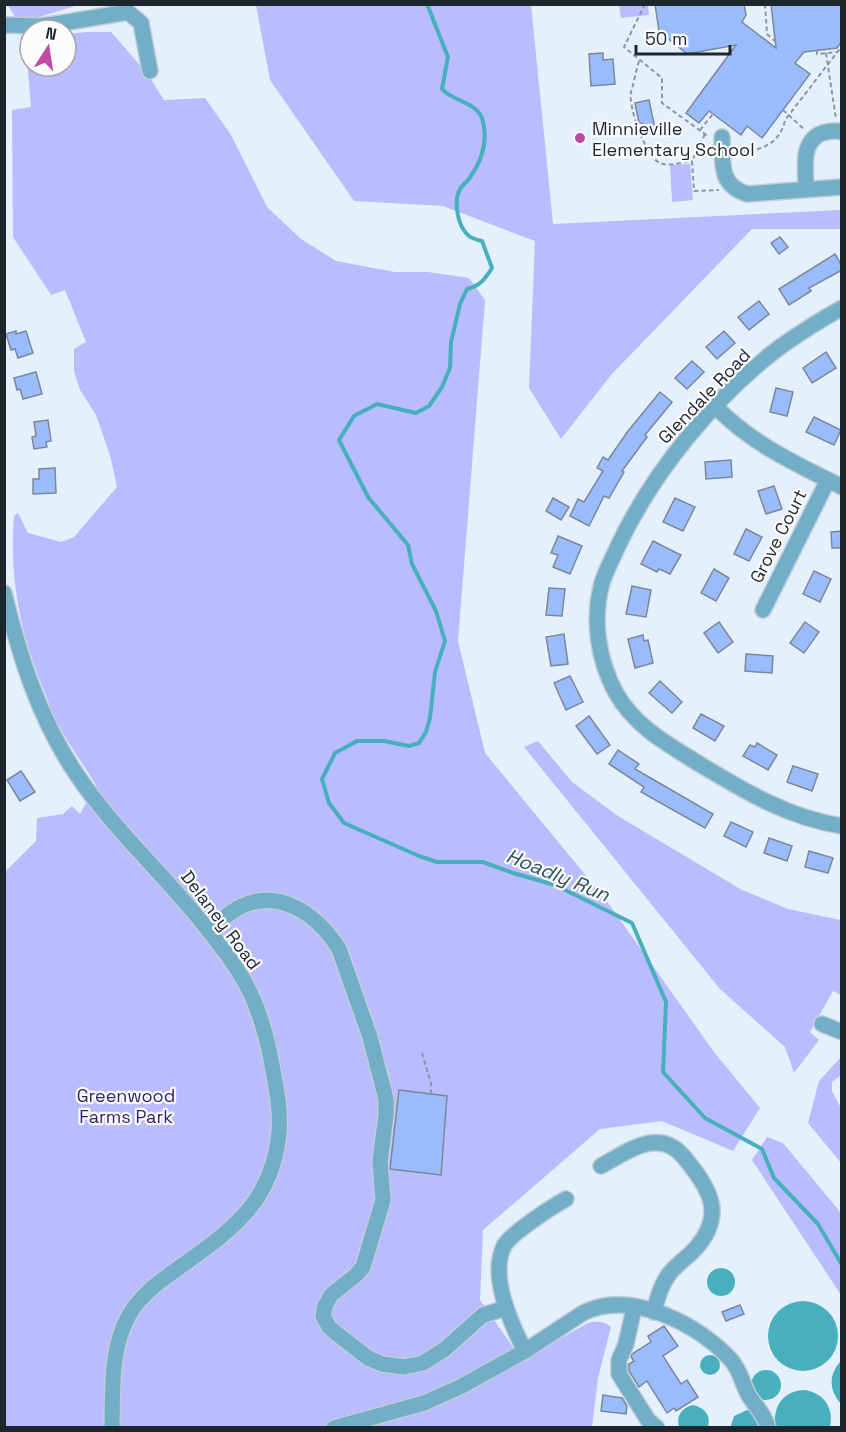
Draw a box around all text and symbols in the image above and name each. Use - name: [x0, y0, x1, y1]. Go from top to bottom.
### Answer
- north arrow: [18, 18, 78, 78]
- scale bar: [636, 18, 730, 56]
- text: N: [44, 22, 58, 45]
- text: 50 m: [645, 27, 687, 50]
- place label: Minnieville Elementary School: [592, 117, 755, 161]
- marker: Minnieville Elementary School: [573, 131, 587, 145]
- street label: Glendale Road: [653, 343, 755, 449]
- street label: Grove Court: [744, 485, 812, 587]
- water label: Hoadly Run: [503, 843, 614, 908]
- street label: Delaney Road: [176, 866, 266, 974]
- park label: Greenwood Farms Park: [77, 1084, 175, 1128]

